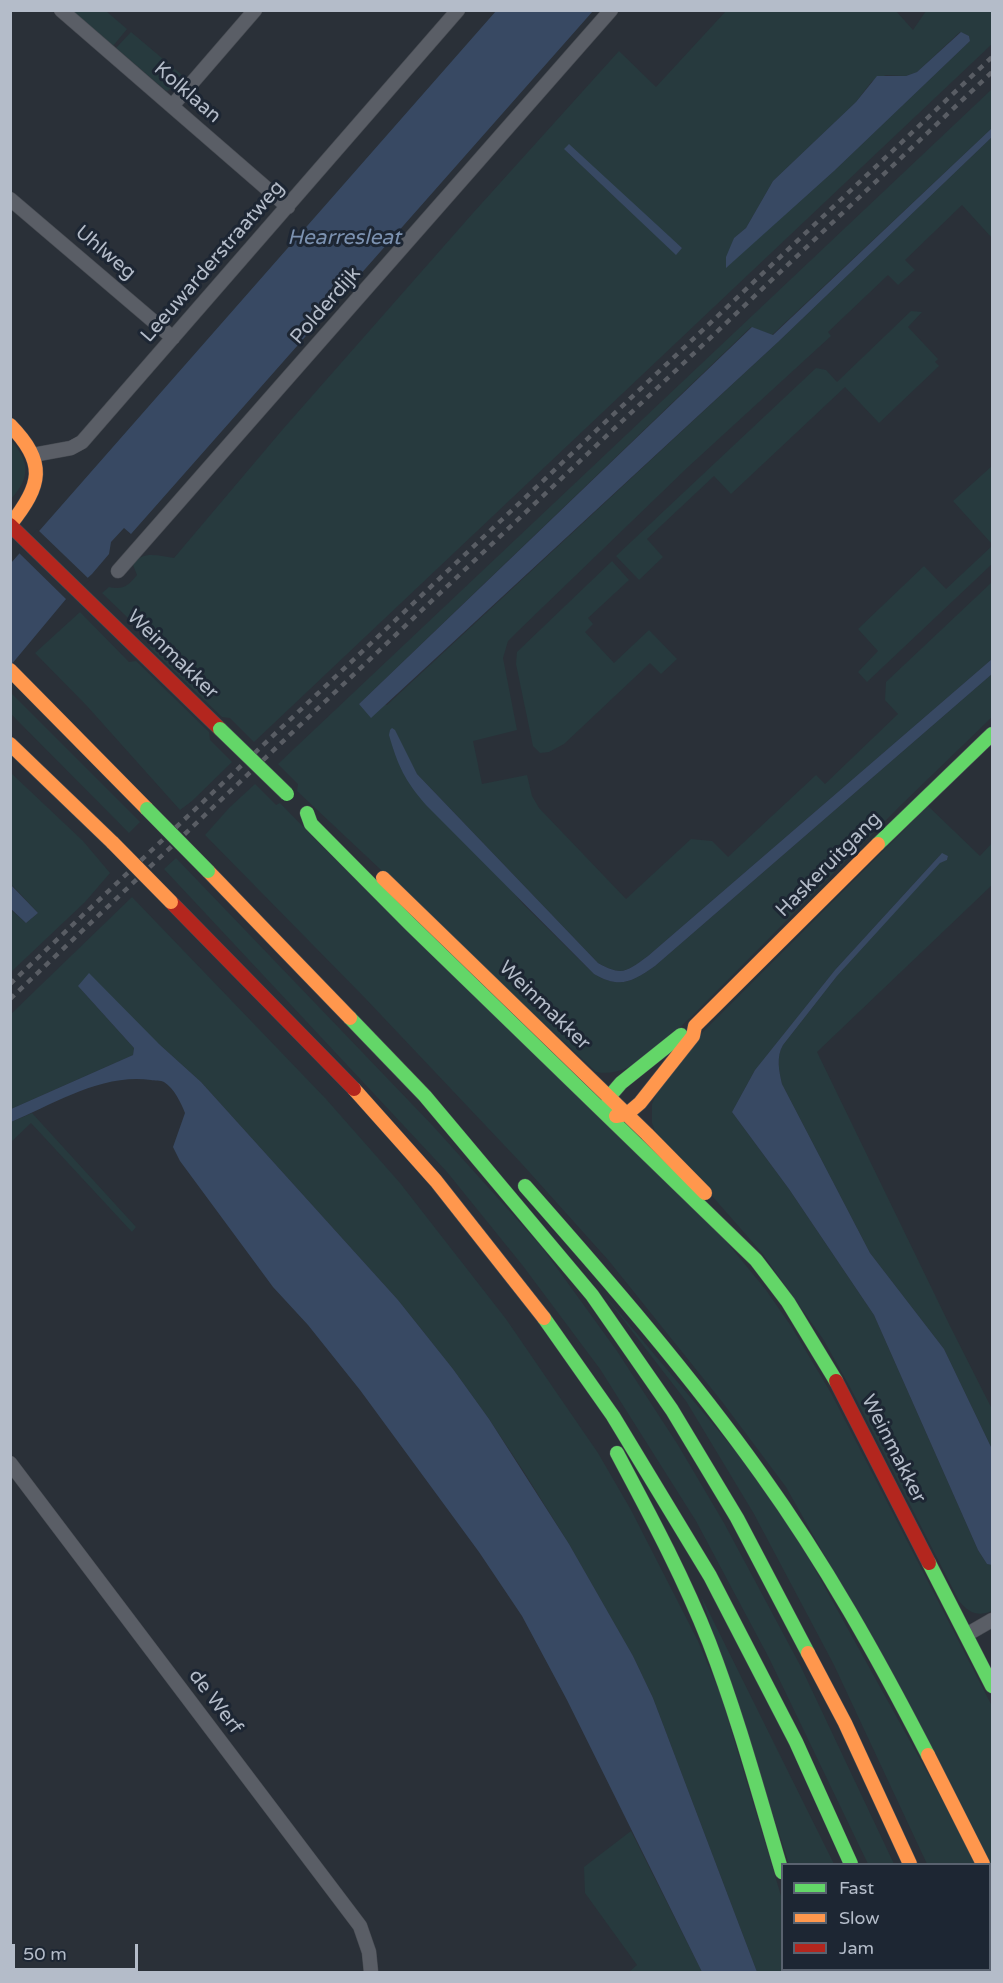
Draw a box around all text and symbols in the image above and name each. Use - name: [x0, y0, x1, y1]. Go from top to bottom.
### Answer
- street label: Kolklaan: [149, 57, 225, 129]
- street label: Leeuwarderstraatweg: [136, 176, 290, 348]
- street label: Uhlweg: [70, 221, 140, 285]
- water label: Hearresleat: [287, 225, 401, 251]
- street label: Polderdijk: [286, 262, 366, 350]
- street label: Weinmakker: [121, 605, 223, 705]
- street label: Haskeruitgang: [771, 807, 887, 923]
- street label: Weinmakker: [493, 956, 595, 1056]
- street label: Weinmakker: [856, 1391, 930, 1507]
- street label: de Werf: [183, 1665, 247, 1739]
- legend: [781, 1863, 991, 1971]
- text: Fast: [839, 1877, 874, 1899]
- text: Slow: [839, 1907, 880, 1929]
- scale bar: [15, 1932, 141, 1970]
- text: Jam: [839, 1937, 874, 1959]
- text: 50 m: [23, 1943, 67, 1965]

